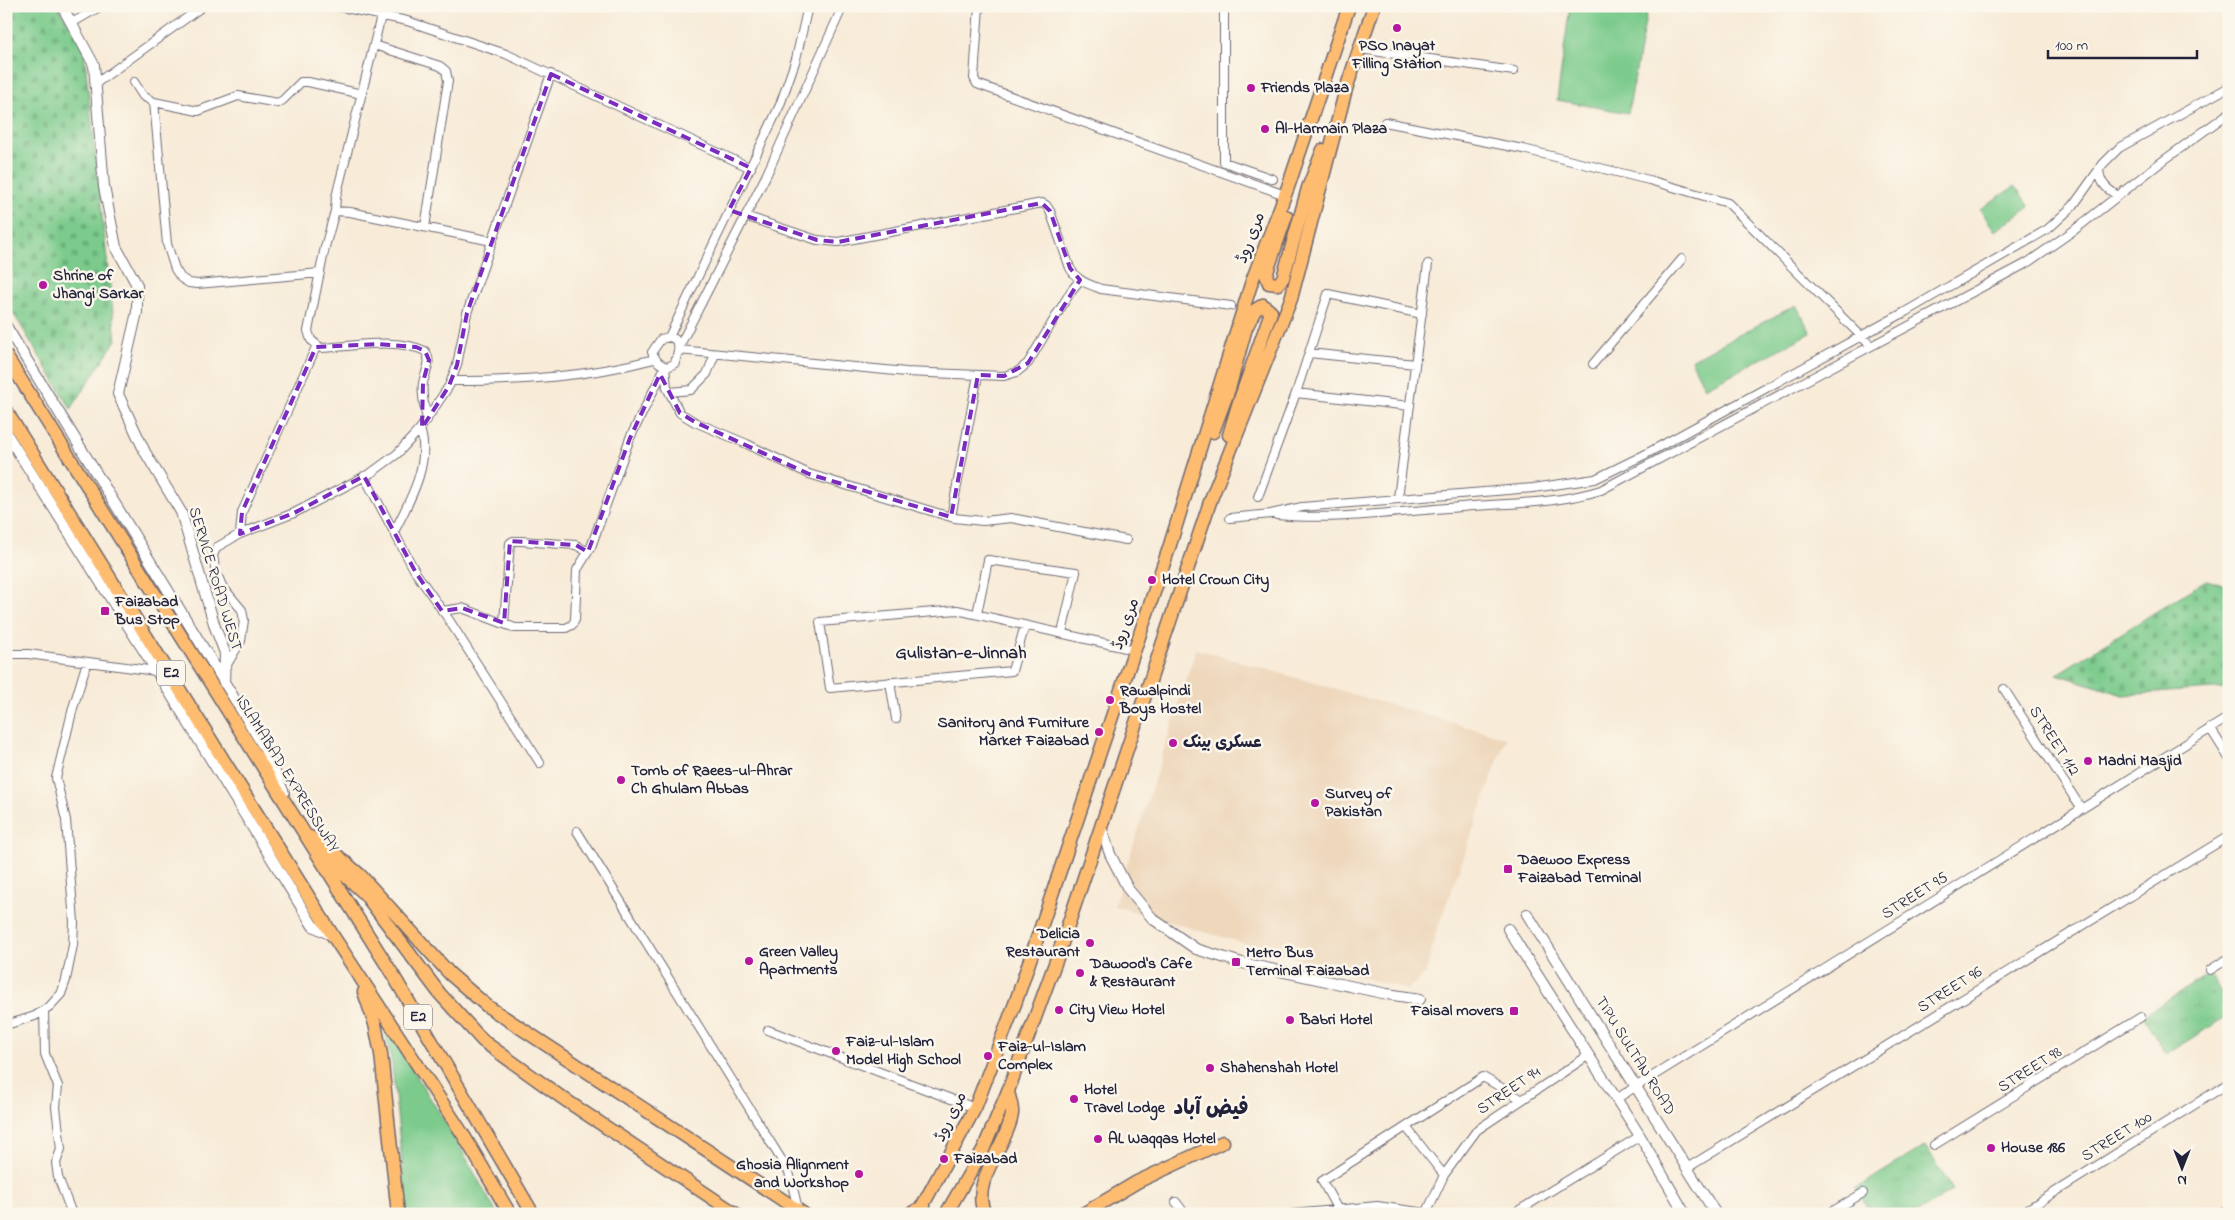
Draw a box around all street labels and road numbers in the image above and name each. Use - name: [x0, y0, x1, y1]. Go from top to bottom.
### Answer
- street label: مری روڈ: [1230, 209, 1272, 267]
- street label: SERVICE ROAD WEST: [182, 504, 248, 654]
- street label: مری روڈ: [1106, 595, 1146, 653]
- road number: E2: [157, 660, 185, 686]
- street label: ISLAMABAD EXPRESSWAY: [229, 691, 346, 858]
- street label: STREET 112: [2022, 701, 2086, 781]
- street label: STREET 95: [1877, 866, 1953, 926]
- street label: STREET 96: [1913, 961, 1987, 1019]
- street label: TIPU SULTAN ROAD: [1589, 992, 1681, 1120]
- road number: E2: [404, 1004, 432, 1030]
- street label: STREET 98: [1993, 1041, 2067, 1099]
- street label: STREET 94: [1472, 1061, 1546, 1121]
- street label: مری روڈ: [929, 1088, 973, 1146]
- street label: STREET 100: [2077, 1106, 2157, 1168]

